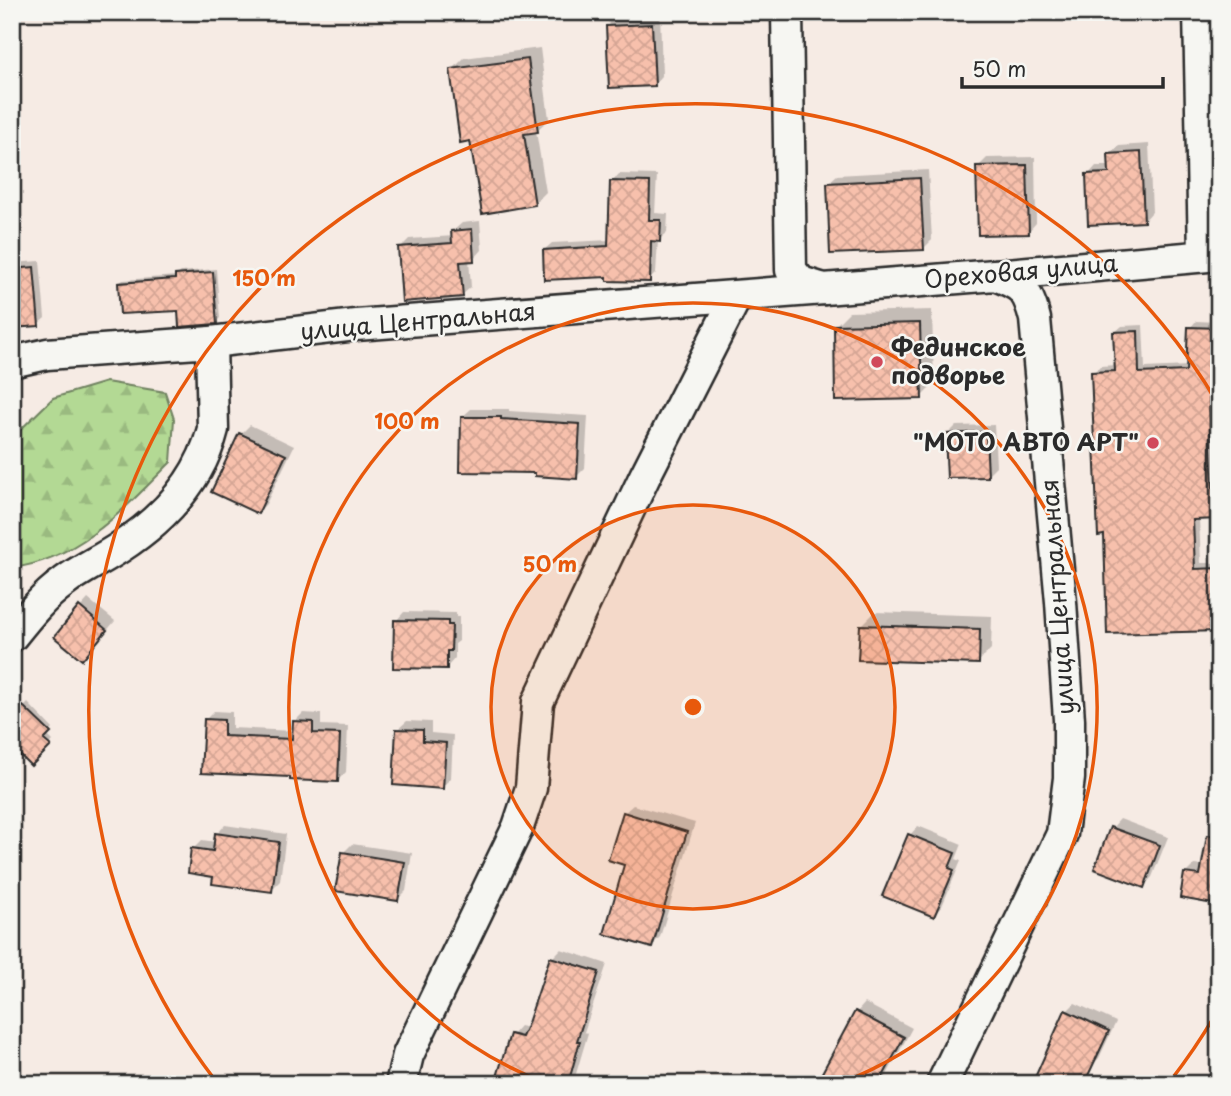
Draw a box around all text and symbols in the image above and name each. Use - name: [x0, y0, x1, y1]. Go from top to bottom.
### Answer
- scale bar: [962, 46, 1163, 90]
- text: 50 m: [972, 52, 1026, 84]
- street label: Ореховая улица: [923, 244, 1119, 296]
- text: 150 m: [232, 261, 296, 293]
- street label: улица Центральная: [299, 292, 537, 348]
- place label: Фединское подворье: [891, 328, 1026, 392]
- marker: Фединское подворье: [869, 354, 885, 370]
- text: 100 m: [374, 404, 440, 436]
- place label: "МОТО АВТО АРТ": [913, 423, 1139, 459]
- marker: "МОТО АВТО АРТ": [1145, 435, 1161, 451]
- street label: улица Центральная: [1030, 478, 1082, 716]
- text: 50 m: [523, 547, 577, 579]
- centre of rings: [681, 695, 705, 719]

